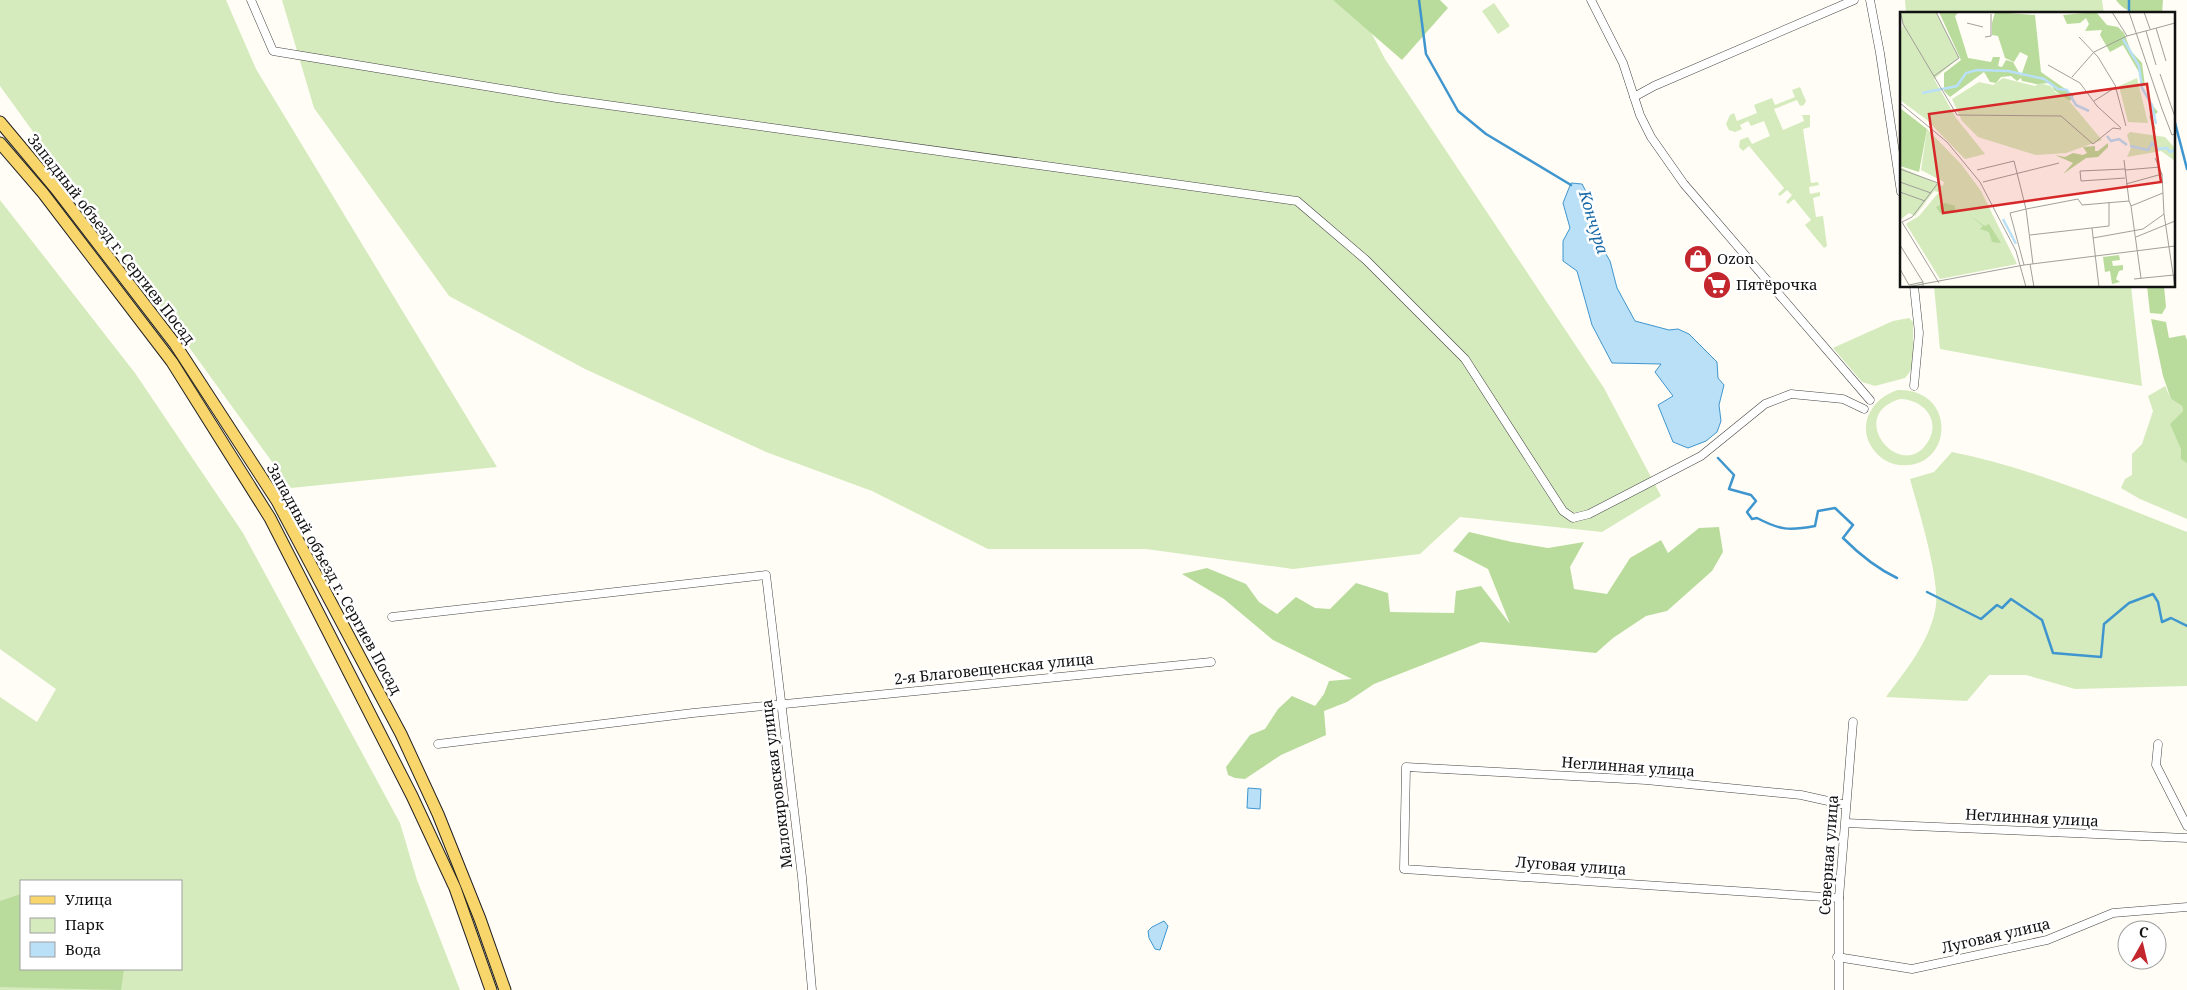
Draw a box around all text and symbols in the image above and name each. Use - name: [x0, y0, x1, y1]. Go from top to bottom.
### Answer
- inset map: [1900, 12, 2174, 288]
- street label: Западный объезд г. Сергиев Посад: [23, 129, 200, 347]
- water label: Кончура: [1574, 187, 1614, 257]
- shop icon: Ozon: [1683, 244, 1713, 274]
- place label: Ozon: [1717, 248, 1754, 268]
- supermarket icon: Пятёрочка: [1702, 270, 1732, 300]
- place label: Пятёрочка: [1736, 274, 1817, 294]
- street label: Западный объезд г. Сергиев Посад: [263, 459, 407, 698]
- street label: 2-я Благовещенская улица: [893, 648, 1095, 688]
- street label: Малокировская улица: [756, 699, 796, 870]
- street label: Неглинная улица: [1561, 751, 1696, 781]
- street label: Северная улица: [1814, 794, 1842, 916]
- street label: Неглинная улица: [1965, 804, 2099, 830]
- street label: Луговая улица: [1515, 851, 1627, 879]
- legend: [20, 880, 182, 970]
- text: Улица: [65, 889, 113, 909]
- street label: Луговая улица: [1939, 913, 2052, 957]
- text: Парк: [65, 914, 104, 934]
- north arrow: [2117, 920, 2167, 970]
- text: С: [2138, 922, 2150, 942]
- text: Вода: [65, 939, 101, 959]

